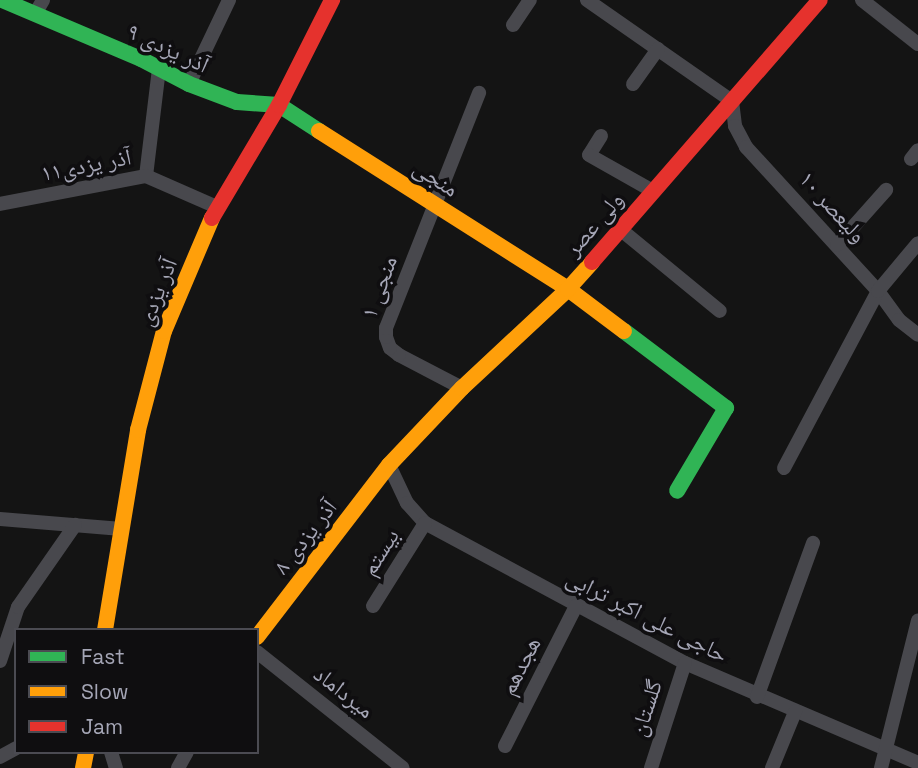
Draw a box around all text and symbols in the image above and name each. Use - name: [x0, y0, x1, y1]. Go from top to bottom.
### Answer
- street label: آذر یزدی ۹: [123, 17, 213, 79]
- street label: آذر یزدی۱۱: [39, 143, 133, 187]
- street label: منجی: [408, 153, 464, 203]
- street label: ۱۰ ولیعصر: [794, 165, 872, 249]
- street label: ولی عصر: [559, 186, 629, 262]
- street label: منجی ۱: [355, 252, 403, 322]
- street label: آذر یزدی: [131, 254, 183, 330]
- street label: ۸ آذر یزدی: [267, 494, 343, 580]
- street label: بیستم: [355, 523, 405, 581]
- street label: حاجی علی اکبر ترابی: [562, 563, 732, 669]
- legend: [14, 628, 259, 754]
- street label: هجدهم: [494, 632, 546, 700]
- text: Fast: [81, 643, 125, 670]
- street label: میرداماد: [308, 660, 380, 724]
- street label: گلستان: [624, 676, 668, 740]
- text: Slow: [81, 678, 129, 705]
- text: Jam: [81, 713, 123, 740]

